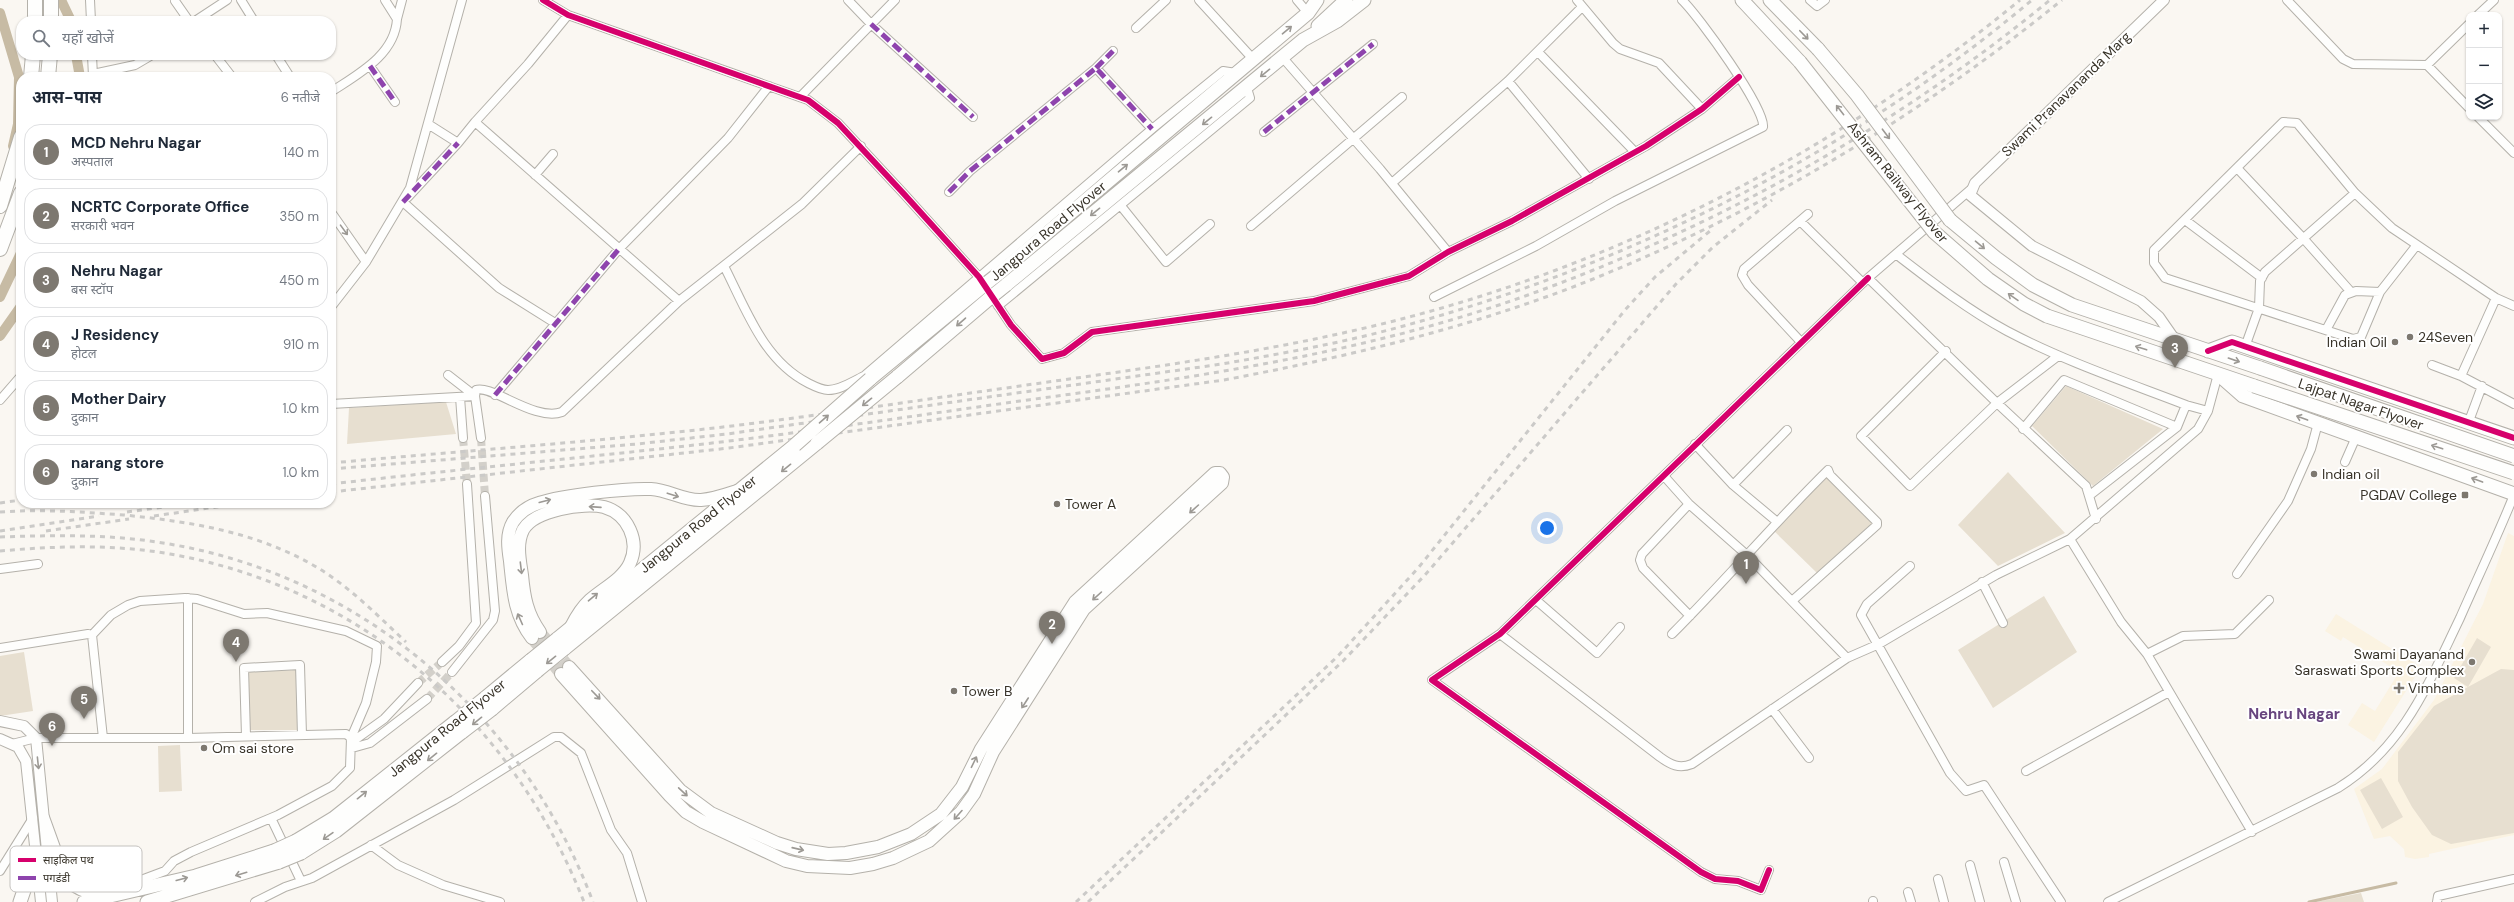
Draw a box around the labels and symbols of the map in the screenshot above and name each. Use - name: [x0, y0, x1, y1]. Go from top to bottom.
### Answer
- one-way arrow: [1282, 25, 1293, 34]
- street label: Swami Pranavananda Marg: [1998, 27, 2134, 160]
- one-way arrow: [1799, 30, 1809, 40]
- one-way arrow: [1260, 68, 1271, 77]
- one-way arrow: [1836, 104, 1844, 115]
- one-way arrow: [1201, 116, 1212, 125]
- street label: Ashram Railway Flyover: [1844, 118, 1952, 246]
- one-way arrow: [1882, 128, 1890, 139]
- one-way arrow: [1117, 164, 1128, 173]
- street label: Jangpura Road Flyover: [986, 177, 1110, 285]
- one-way arrow: [1090, 207, 1101, 216]
- one-way arrow: [340, 224, 348, 235]
- one-way arrow: [1975, 240, 1985, 249]
- one-way arrow: [2007, 293, 2018, 301]
- one-way arrow: [956, 318, 967, 327]
- place label: 24Seven: [2418, 328, 2473, 346]
- marker: 24Seven: [2405, 332, 2415, 342]
- place label: Indian Oil: [2327, 333, 2387, 351]
- pin: 3: [2162, 335, 2188, 368]
- marker: Indian Oil: [2390, 337, 2400, 347]
- one-way arrow: [2135, 344, 2147, 352]
- one-way arrow: [2228, 356, 2240, 364]
- street label: Lajpat Nagar Flyover: [2296, 374, 2426, 434]
- one-way arrow: [862, 397, 872, 406]
- one-way arrow: [2297, 413, 2309, 421]
- one-way arrow: [819, 415, 829, 424]
- one-way arrow: [2431, 443, 2444, 450]
- one-way arrow: [781, 463, 792, 472]
- place label: Indian oil: [2322, 465, 2380, 483]
- marker: Indian oil: [2309, 469, 2319, 479]
- street label: Jangpura Road Flyover: [636, 471, 760, 577]
- one-way arrow: [2472, 476, 2484, 484]
- place label: PGDAV College: [2360, 486, 2457, 504]
- marker: PGDAV College: [2460, 490, 2470, 500]
- one-way arrow: [667, 492, 680, 499]
- place label: Tower A: [1065, 495, 1116, 513]
- one-way arrow: [538, 497, 551, 505]
- marker: Tower A: [1052, 499, 1062, 509]
- one-way arrow: [589, 503, 602, 510]
- one-way arrow: [1188, 504, 1199, 513]
- your location: [1537, 518, 1557, 538]
- pin: 1: [1733, 551, 1759, 584]
- one-way arrow: [517, 561, 525, 574]
- one-way arrow: [1092, 591, 1102, 601]
- one-way arrow: [588, 593, 598, 602]
- pin: 2: [1039, 611, 1065, 644]
- one-way arrow: [516, 613, 523, 625]
- pin: 4: [223, 629, 249, 662]
- place label: Swami Dayanand Saraswati Sports Complex: [2294, 645, 2464, 679]
- one-way arrow: [545, 656, 556, 665]
- marker: Swami Dayanand Saraswati Sports Complex: [2467, 657, 2477, 667]
- street label: Jangpura Road Flyover: [385, 675, 509, 781]
- place label: Vimhans: [2408, 679, 2464, 697]
- place label: Tower B: [962, 682, 1012, 700]
- marker: Vimhans: [2393, 682, 2405, 694]
- pin: 5: [71, 686, 97, 719]
- marker: Tower B: [949, 686, 959, 696]
- one-way arrow: [591, 690, 601, 700]
- one-way arrow: [1021, 698, 1029, 709]
- district label: Nehru Nagar: [2248, 704, 2340, 724]
- pin: 6: [39, 713, 65, 746]
- one-way arrow: [471, 716, 482, 725]
- place label: Om sai store: [212, 739, 294, 757]
- marker: Om sai store: [199, 743, 209, 753]
- one-way arrow: [426, 753, 437, 761]
- one-way arrow: [35, 756, 42, 769]
- one-way arrow: [971, 757, 978, 769]
- one-way arrow: [678, 787, 688, 797]
- one-way arrow: [357, 791, 368, 799]
- one-way arrow: [954, 809, 963, 820]
- one-way arrow: [323, 832, 334, 840]
- legend: [10, 846, 142, 892]
- one-way arrow: [792, 846, 805, 853]
- text: साइकिल पथ: [43, 853, 95, 867]
- text: पगडंडी: [43, 871, 70, 885]
- one-way arrow: [235, 871, 248, 878]
- one-way arrow: [175, 875, 188, 882]

